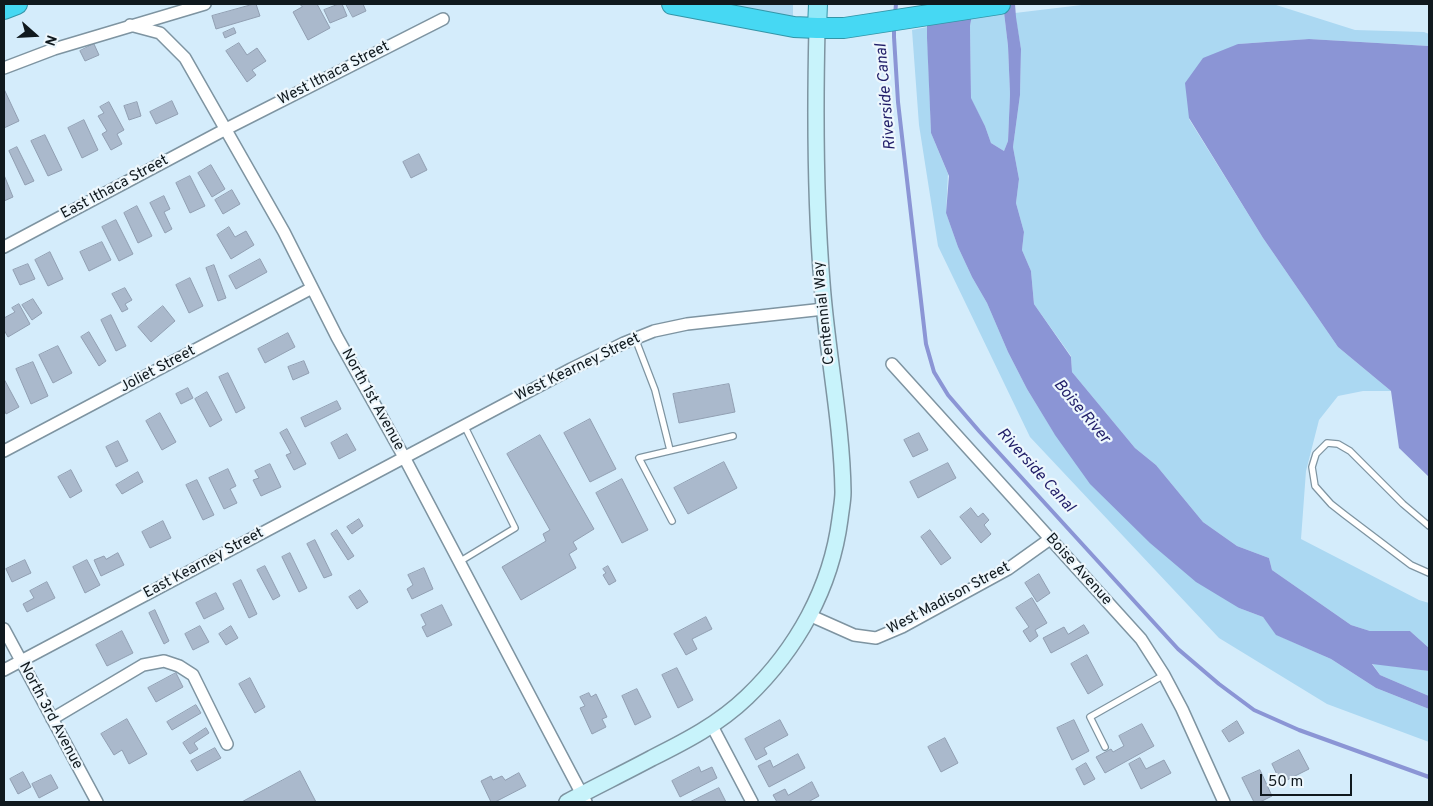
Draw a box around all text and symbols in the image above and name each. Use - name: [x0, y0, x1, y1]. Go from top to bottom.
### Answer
- north arrow: [10, 10, 60, 60]
- text: N: [40, 33, 59, 48]
- street label: West Ithaca Street: [275, 38, 393, 110]
- water label: Riverside Canal: [873, 43, 901, 151]
- street label: East Ithaca Street: [58, 152, 172, 224]
- street label: Centennial Way: [811, 260, 839, 366]
- street label: West Kearney Street: [513, 330, 643, 406]
- street label: Joliet Street: [117, 343, 199, 397]
- street label: North 1st Avenue: [337, 346, 407, 454]
- water label: Boise River: [1049, 376, 1113, 448]
- water label: Riverside Canal: [992, 425, 1078, 517]
- street label: East Kearney Street: [141, 525, 267, 603]
- street label: Boise Avenue: [1041, 530, 1115, 610]
- street label: West Madison Street: [884, 559, 1014, 639]
- street label: North 3rd Avenue: [14, 659, 86, 773]
- scale bar: [1263, 764, 1356, 796]
- text: 50 m: [1268, 773, 1303, 792]

